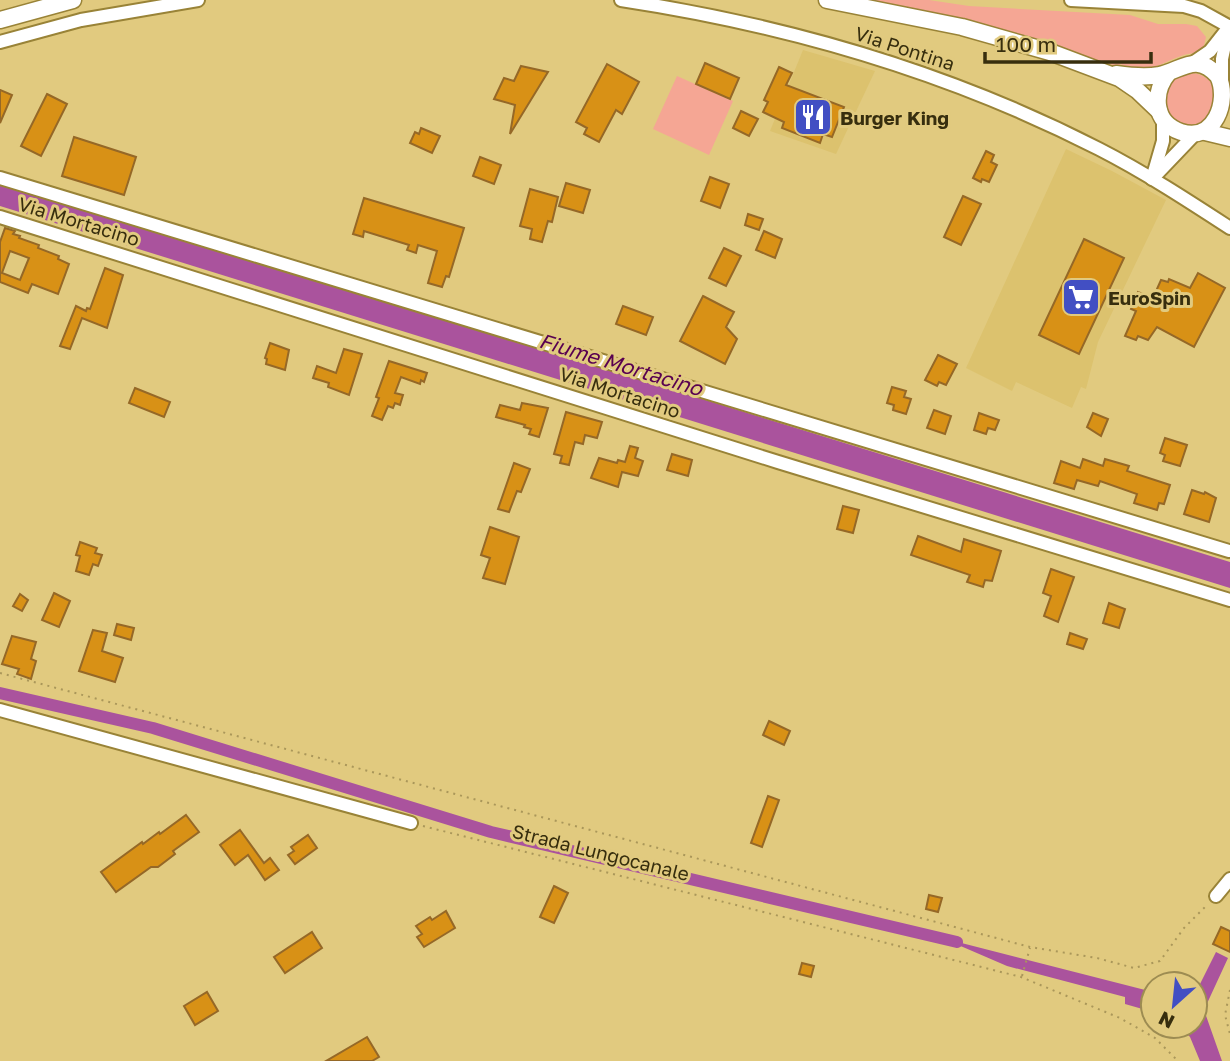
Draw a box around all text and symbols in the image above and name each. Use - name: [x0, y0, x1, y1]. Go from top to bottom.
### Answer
- street label: Via Pontina: [852, 21, 958, 75]
- scale bar: [985, 21, 1151, 65]
- text: 100 m: [996, 31, 1056, 57]
- restaurant icon: Burger King: [792, 96, 834, 138]
- place label: Burger King: [840, 106, 949, 129]
- street label: Via Mortacino: [16, 192, 142, 250]
- supermarket icon: EuroSpin: [1060, 276, 1102, 318]
- place label: EuroSpin: [1108, 286, 1191, 309]
- water label: Fiume Mortacino: [536, 327, 707, 402]
- street label: Via Mortacino: [557, 362, 683, 422]
- street label: Strada Lungocanale: [510, 819, 692, 885]
- north arrow: [1139, 970, 1209, 1040]
- text: N: [1154, 1007, 1178, 1034]

